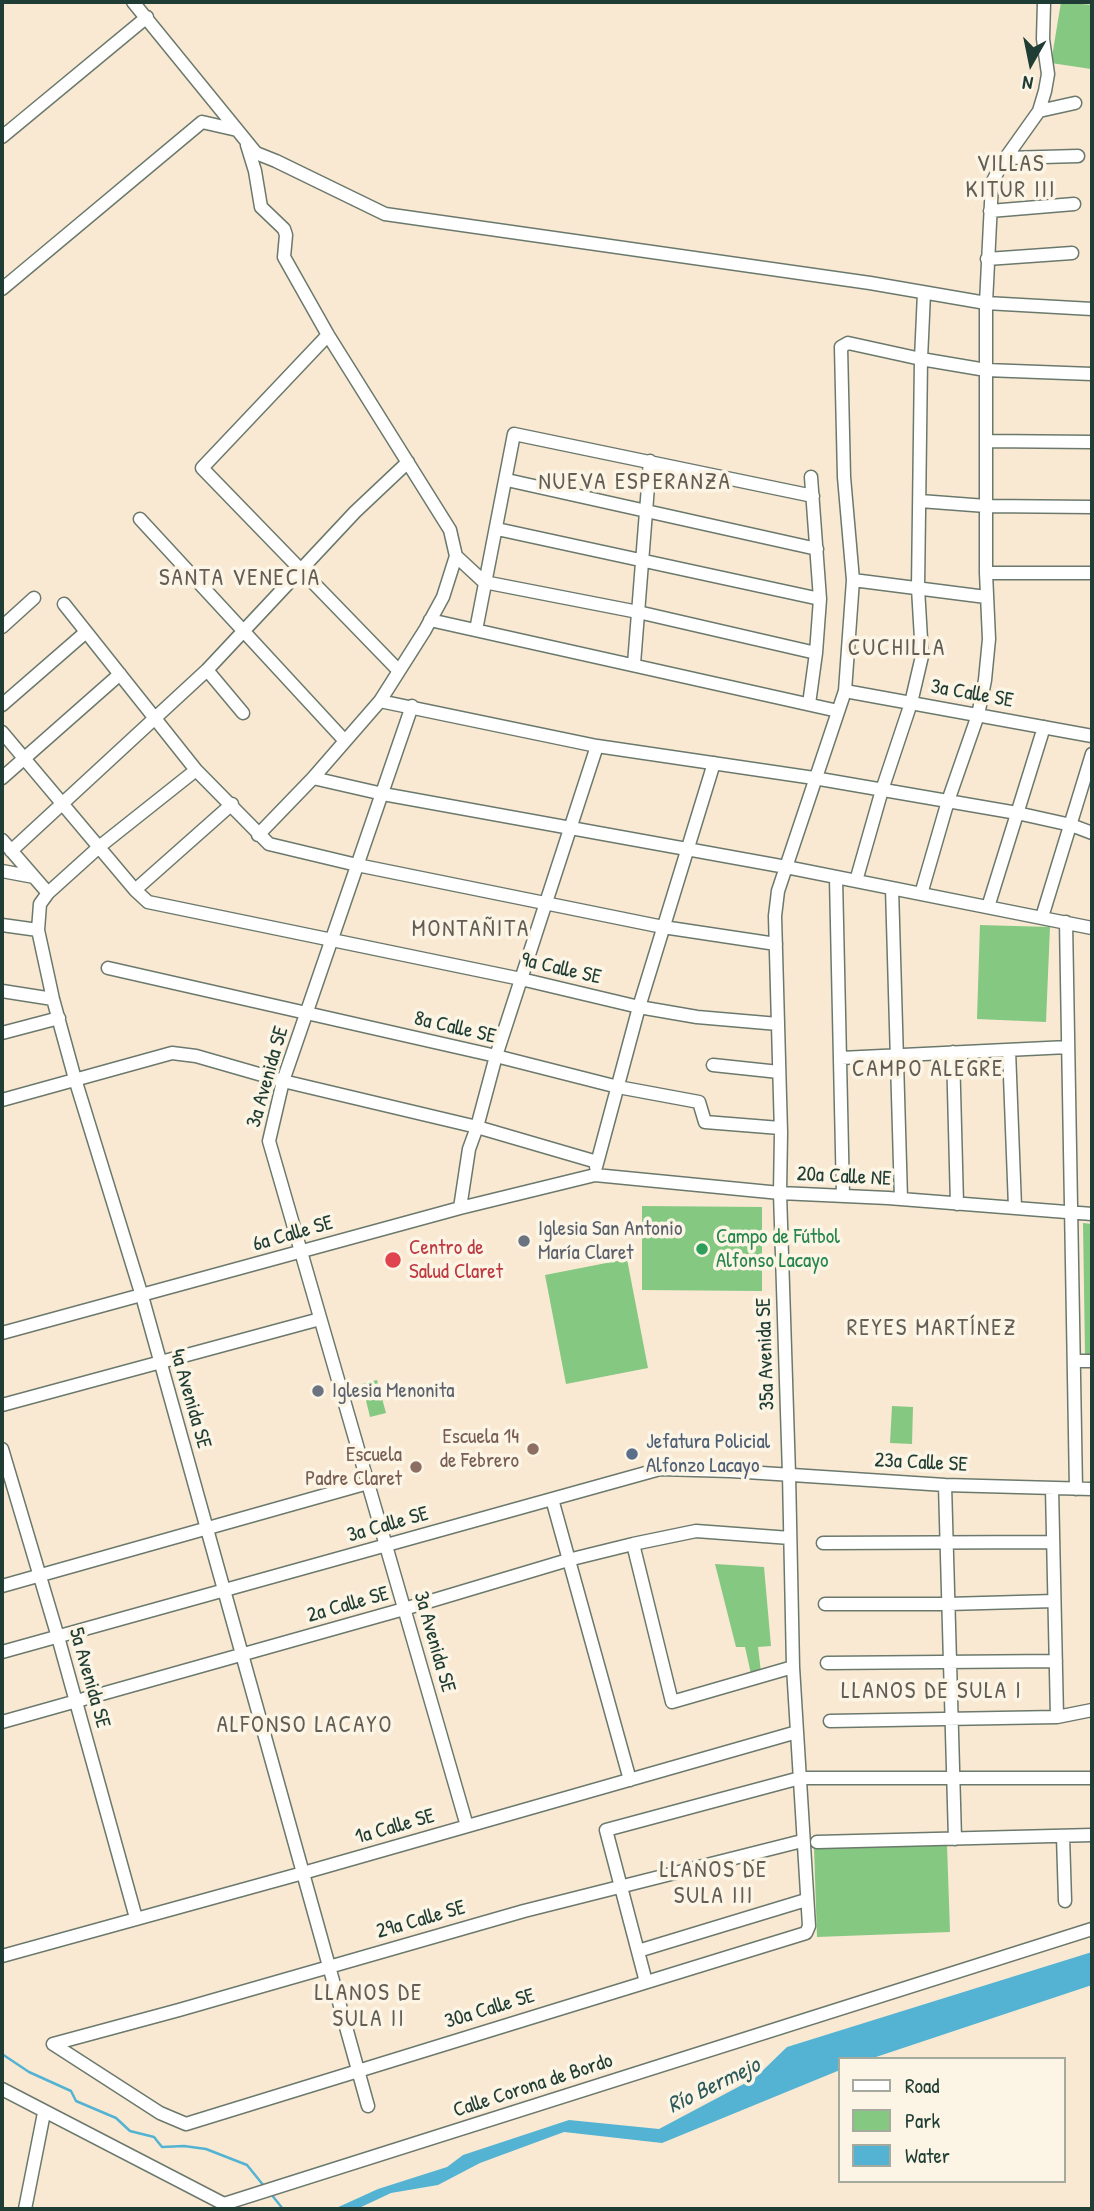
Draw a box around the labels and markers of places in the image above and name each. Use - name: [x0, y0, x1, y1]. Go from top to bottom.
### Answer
- place label: Iglesia San Antonio María Claret: [538, 1216, 682, 1266]
- place label: Campo de Fútbol Alfonso Lacayo: [716, 1224, 840, 1274]
- marker: Iglesia San Antonio María Claret: [516, 1233, 532, 1249]
- place label: Centro de Salud Claret: [409, 1235, 503, 1285]
- marker: Campo de Fútbol Alfonso Lacayo: [694, 1241, 710, 1257]
- marker: Centro de Salud Claret: [383, 1250, 403, 1270]
- place label: Iglesia Menonita: [332, 1378, 455, 1404]
- marker: Iglesia Menonita: [310, 1383, 326, 1399]
- place label: Escuela 14 de Febrero: [440, 1424, 519, 1474]
- place label: Jefatura Policial Alfonzo Lacayo: [646, 1429, 770, 1479]
- marker: Escuela 14 de Febrero: [525, 1441, 541, 1457]
- place label: Escuela Padre Claret: [305, 1442, 402, 1492]
- marker: Jefatura Policial Alfonzo Lacayo: [624, 1446, 640, 1462]
- marker: Escuela Padre Claret: [408, 1459, 424, 1475]

